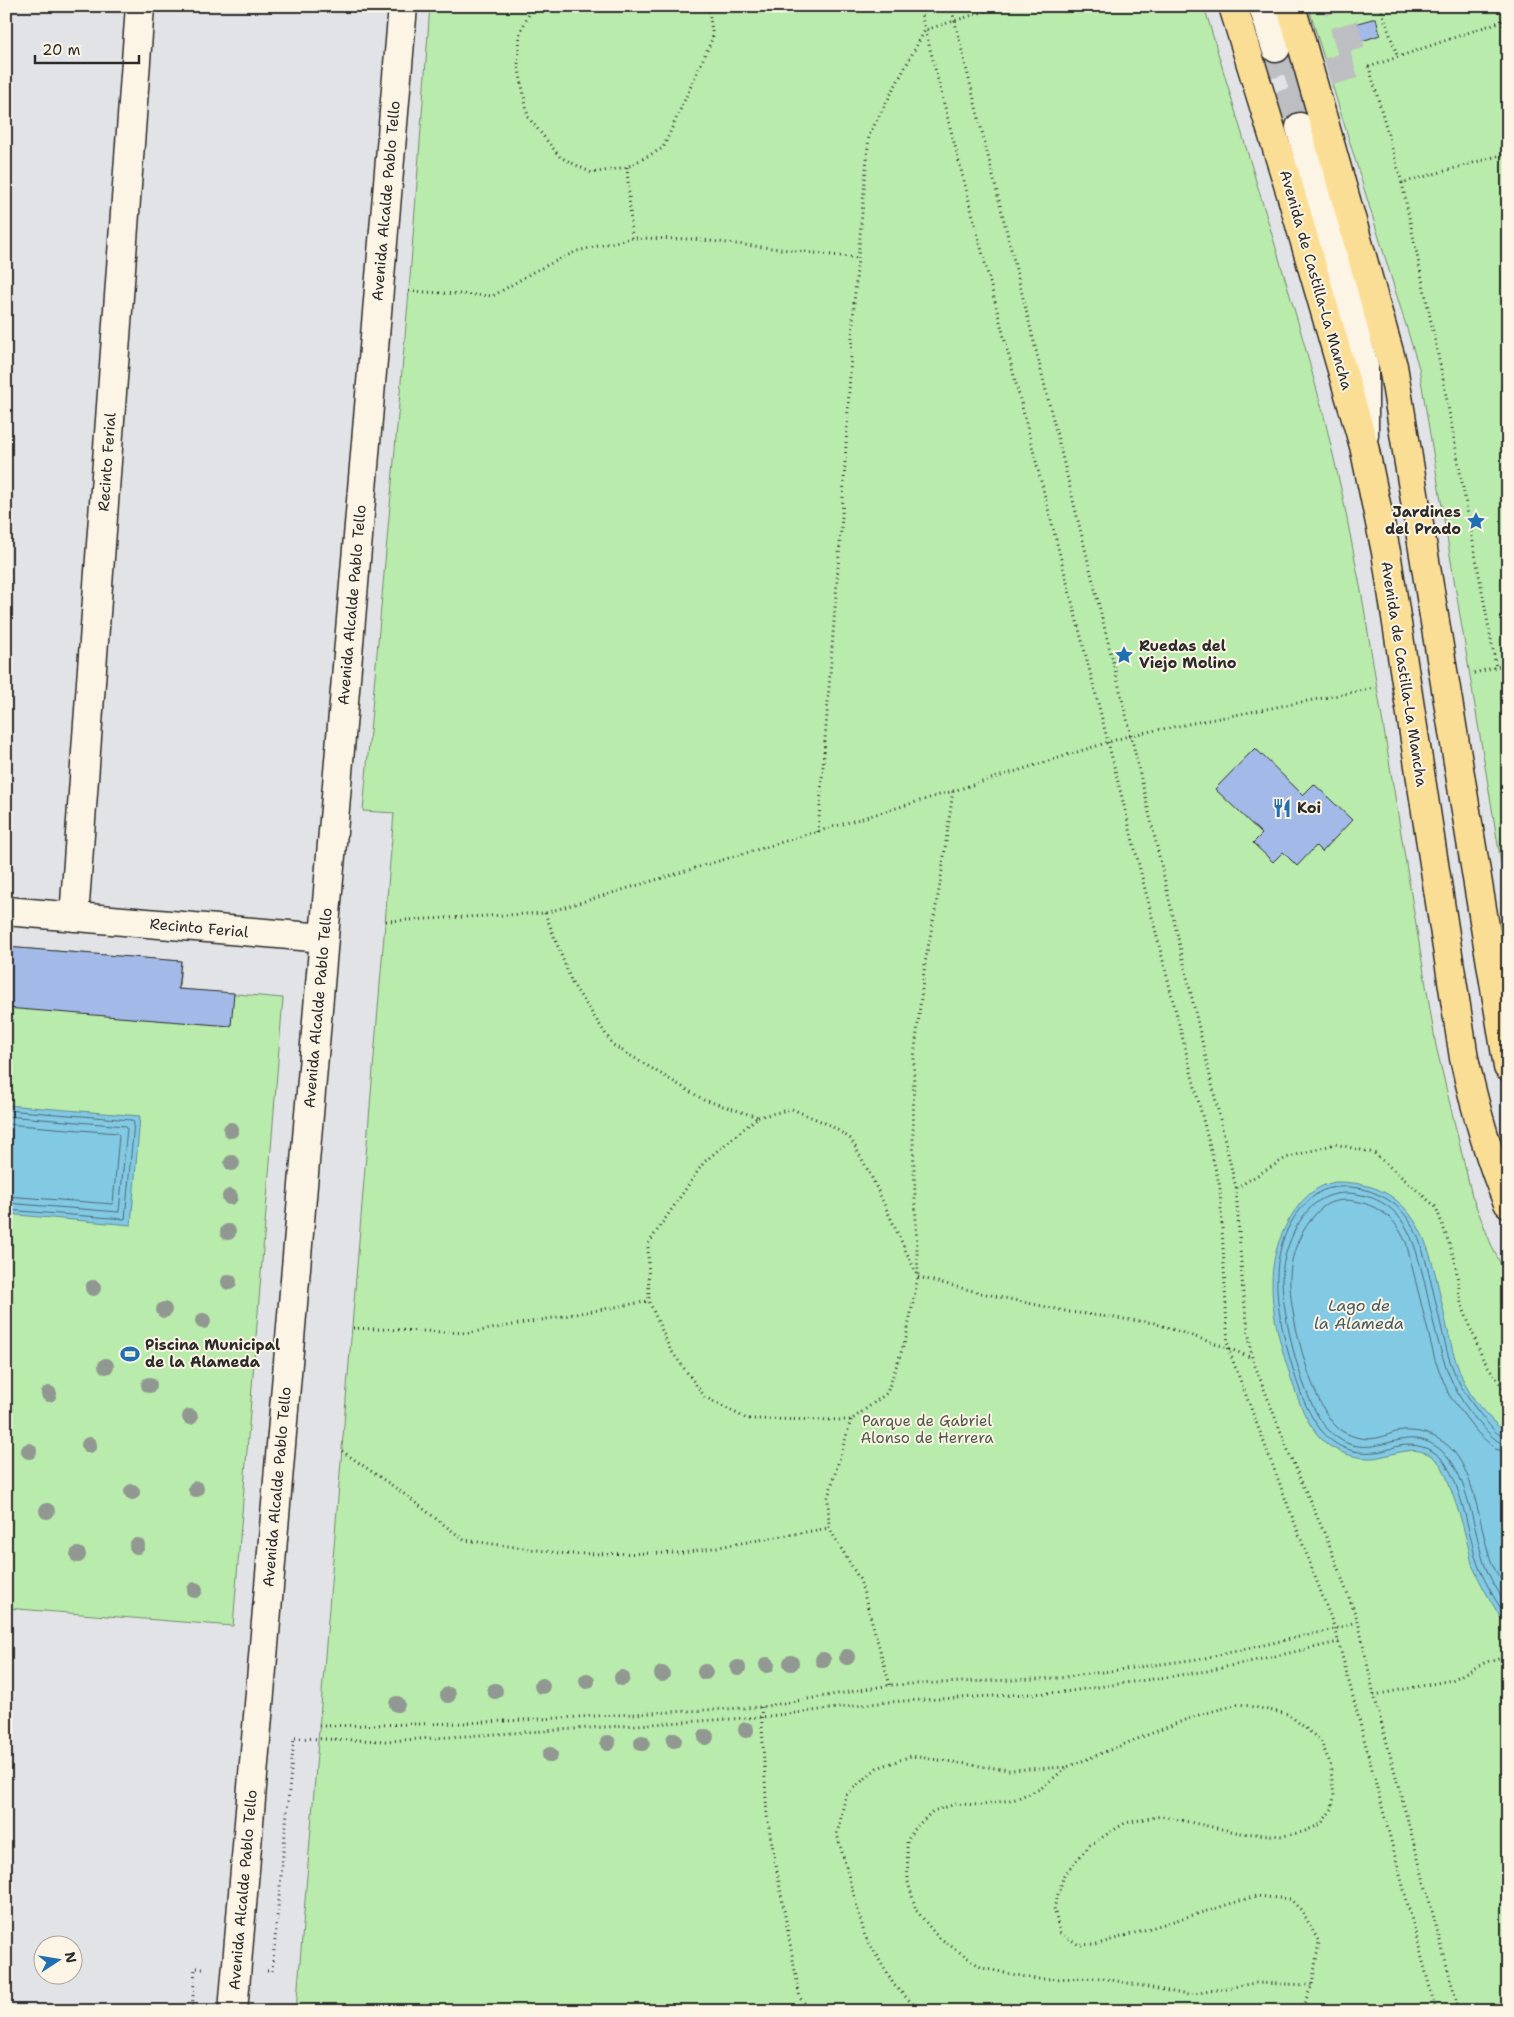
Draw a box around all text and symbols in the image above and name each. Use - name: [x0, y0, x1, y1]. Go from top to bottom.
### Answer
- scale bar: [35, 32, 139, 64]
- text: 20 m: [42, 40, 81, 60]
- street label: Avenida Alcalde Pablo Tello: [367, 100, 405, 302]
- street label: Avenida de Castilla-La Mancha: [1275, 168, 1357, 393]
- street label: Recinto Ferial: [94, 411, 120, 512]
- place label: Jardines del Prado: [1385, 502, 1461, 539]
- street label: Avenida Alcalde Pablo Tello: [333, 504, 371, 706]
- place icon: Jardines del Prado: [1465, 510, 1487, 532]
- street label: Avenida de Castilla-La Mancha: [1376, 560, 1432, 789]
- place label: Ruedas del Viejo Molino: [1139, 636, 1237, 673]
- place icon: Ruedas del Viejo Molino: [1113, 644, 1135, 666]
- restaurant icon: Koi: [1271, 797, 1293, 819]
- place label: Koi: [1297, 798, 1321, 818]
- street label: Avenida Alcalde Pablo Tello: [299, 907, 337, 1109]
- street label: Recinto Ferial: [149, 914, 250, 942]
- water label: Lago de la Alameda: [1314, 1295, 1404, 1334]
- place label: Piscina Municipal de la Alameda: [145, 1335, 280, 1372]
- sports icon: Piscina Municipal de la Alameda: [119, 1343, 141, 1365]
- street label: Avenida Alcalde Pablo Tello: [258, 1386, 296, 1588]
- park label: Parque de Gabriel Alonso de Herrera: [860, 1411, 994, 1448]
- street label: Avenida Alcalde Pablo Tello: [224, 1789, 262, 1991]
- north arrow: [32, 1934, 82, 1984]
- text: N: [61, 1950, 81, 1965]

